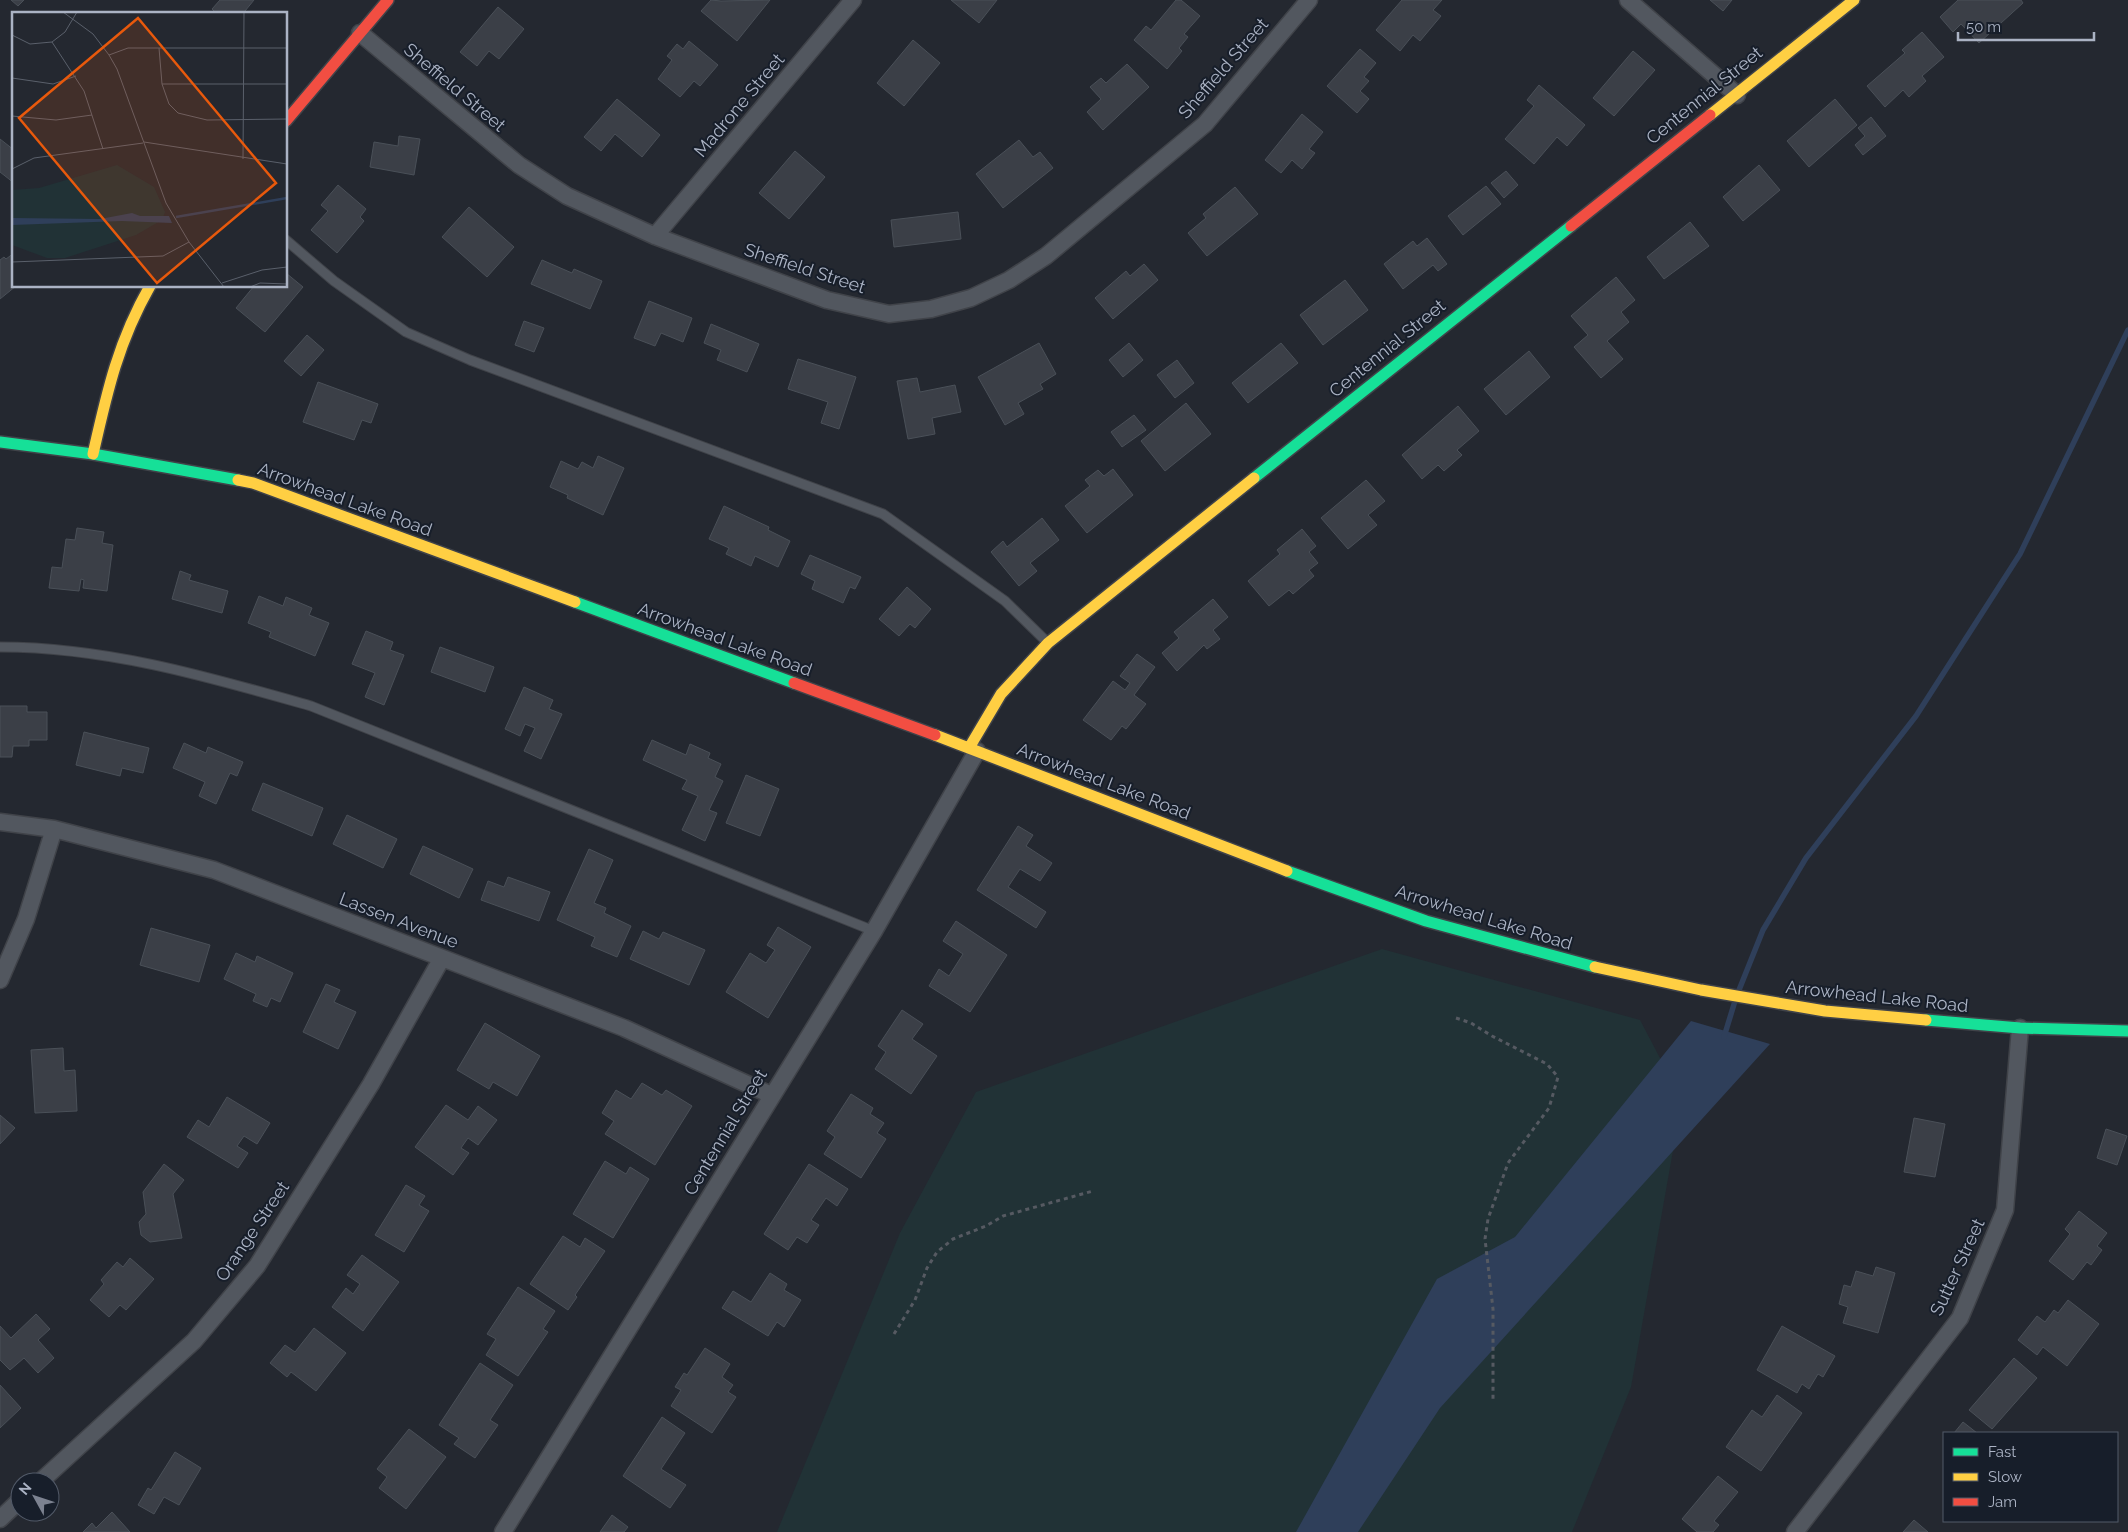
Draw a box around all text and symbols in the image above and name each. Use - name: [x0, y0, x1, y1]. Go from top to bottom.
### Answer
- scale bar: [1958, 10, 2094, 42]
- inset map: [12, 12, 288, 288]
- street label: Sheffield Street: [1174, 13, 1272, 123]
- text: 50 m: [1966, 18, 2001, 36]
- street label: Sheffield Street: [400, 38, 510, 136]
- street label: Centennial Street: [1642, 42, 1766, 148]
- street label: Madrone Street: [689, 49, 789, 161]
- street label: Sheffield Street: [742, 239, 868, 297]
- street label: Centennial Street: [1325, 295, 1449, 401]
- street label: Arrowhead Lake Road: [255, 458, 435, 540]
- street label: Arrowhead Lake Road: [635, 598, 815, 680]
- street label: Arrowhead Lake Road: [1014, 738, 1194, 824]
- street label: Arrowhead Lake Road: [1393, 880, 1575, 954]
- street label: Lassen Avenue: [336, 888, 462, 953]
- street label: Arrowhead Lake Road: [1784, 976, 1970, 1016]
- street label: Centennial Street: [679, 1065, 771, 1199]
- street label: Orange Street: [211, 1177, 293, 1285]
- street label: Sutter Street: [1925, 1215, 1989, 1319]
- legend: [1943, 1432, 2118, 1522]
- text: Fast: [1988, 1443, 2016, 1461]
- text: Slow: [1988, 1468, 2022, 1486]
- north arrow: [10, 1472, 60, 1522]
- text: N: [15, 1479, 35, 1498]
- text: Jam: [1988, 1493, 2017, 1511]

